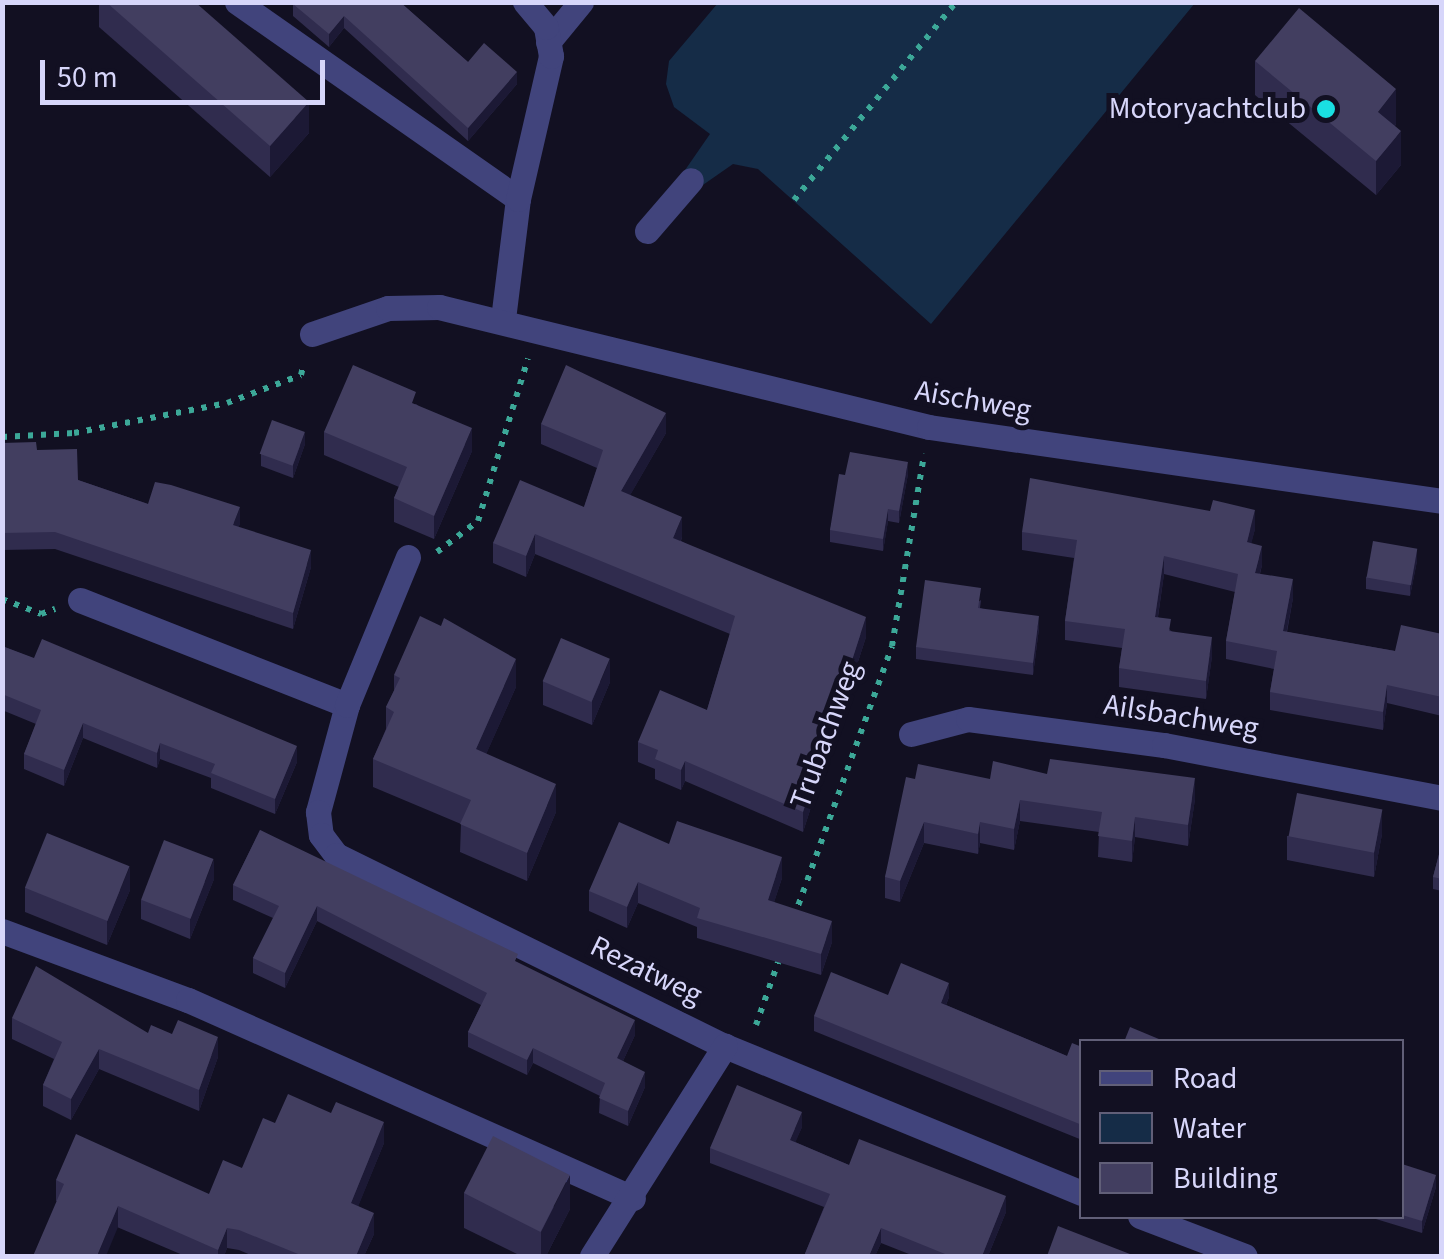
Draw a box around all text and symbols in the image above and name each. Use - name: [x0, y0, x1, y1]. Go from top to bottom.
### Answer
- scale bar: [45, 40, 330, 102]
- text: 50 m: [57, 56, 118, 99]
- place label: Motoryachtclub: [1109, 91, 1306, 127]
- marker: Motoryachtclub: [1315, 98, 1337, 120]
- street label: Aischweg: [912, 373, 1034, 429]
- street label: Trubachweg: [783, 657, 869, 813]
- street label: Ailsbachweg: [1101, 687, 1261, 747]
- street label: Rezatweg: [584, 929, 708, 1013]
- legend: [1079, 1039, 1404, 1219]
- text: Road: [1173, 1057, 1237, 1100]
- text: Water: [1173, 1107, 1246, 1150]
- text: Building: [1173, 1157, 1278, 1200]

